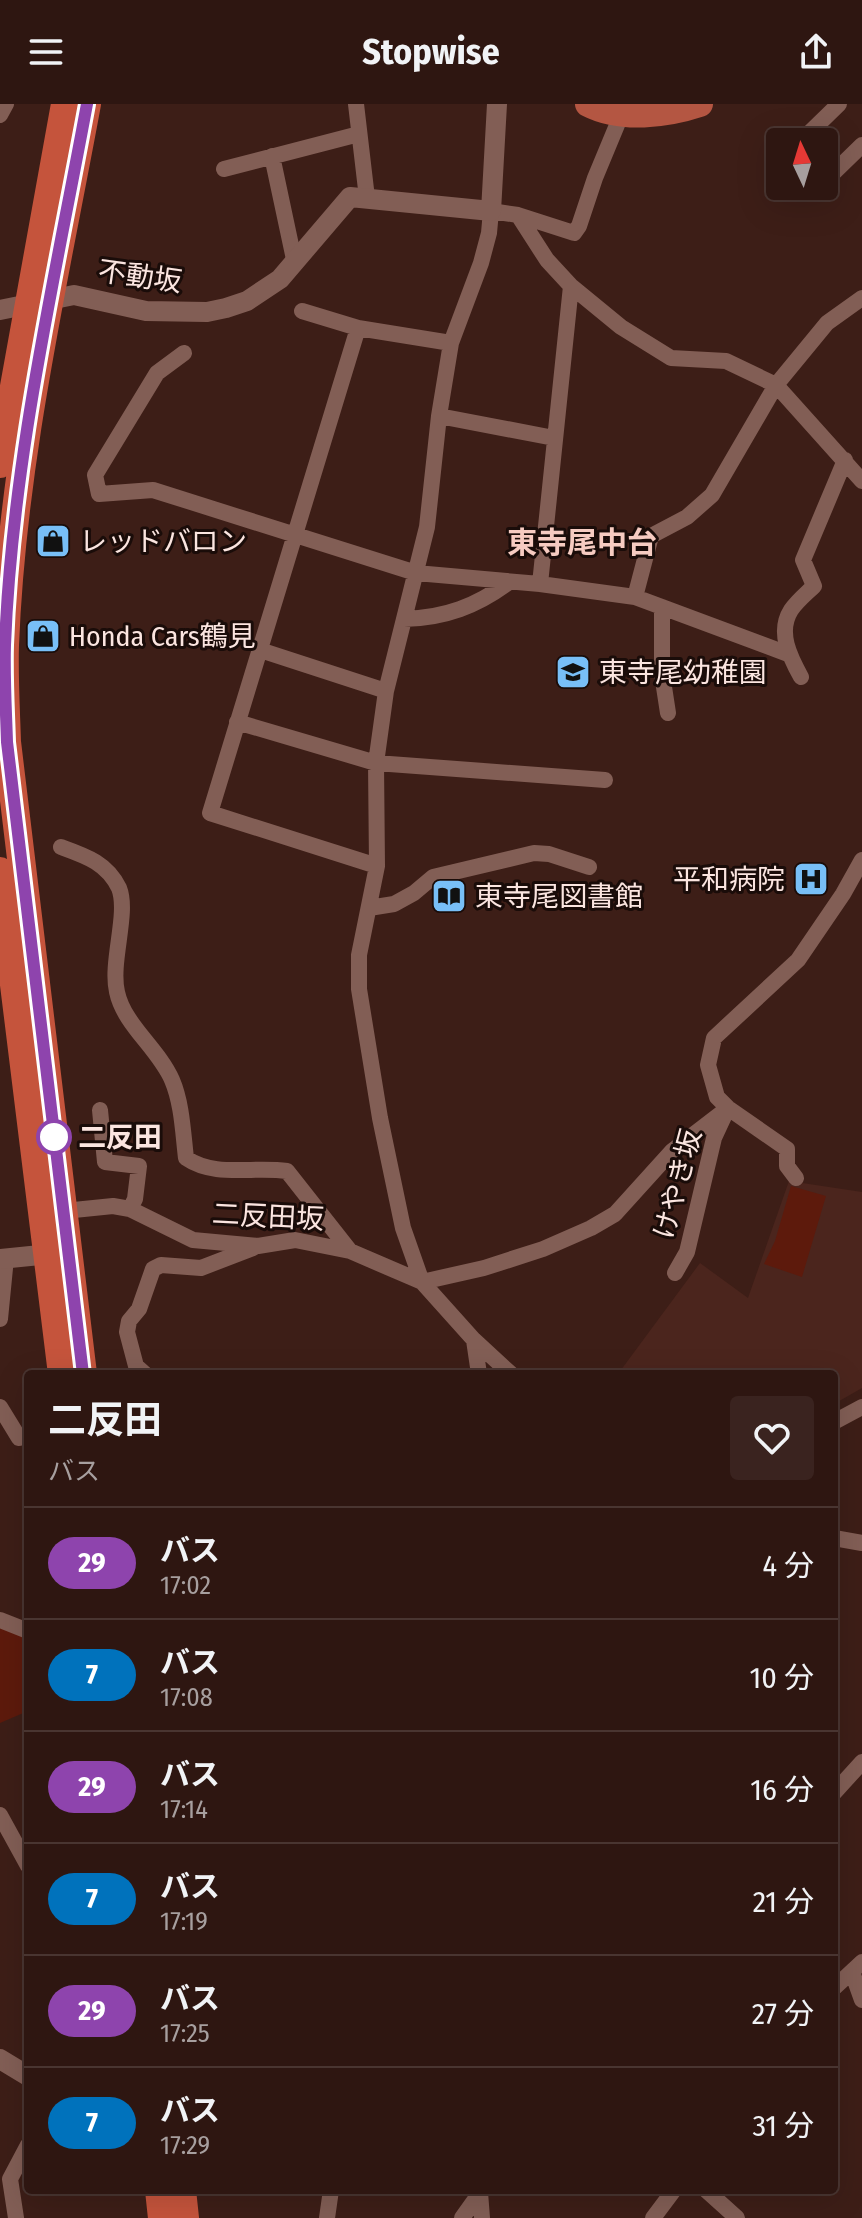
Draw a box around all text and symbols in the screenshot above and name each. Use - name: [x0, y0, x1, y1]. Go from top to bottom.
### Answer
- icon: menu: [24, 30, 68, 74]
- text: Stopwise: [362, 30, 500, 74]
- icon: share: [794, 30, 838, 74]
- north arrow: [766, 128, 838, 200]
- map controls: [766, 128, 838, 200]
- street label: 不動坂: [96, 254, 184, 299]
- shop icon: レッドバロン: [34, 522, 72, 560]
- place label: レッドバロン: [79, 525, 247, 558]
- district label: 東寺尾中台: [507, 525, 657, 561]
- shop icon: Honda Cars鶴見: [24, 617, 62, 655]
- place label: Honda Cars鶴見: [69, 620, 256, 653]
- school or university icon: 東寺尾幼稚園: [554, 653, 592, 691]
- place label: 東寺尾幼稚園: [599, 656, 767, 689]
- hospital icon: 平和病院: [792, 860, 830, 898]
- place label: 平和病院: [673, 863, 785, 896]
- library icon: 東寺尾図書館: [430, 877, 468, 915]
- place label: 東寺尾図書館: [475, 880, 643, 913]
- marker: 二反田: [37, 1120, 71, 1154]
- place label: 二反田: [78, 1121, 162, 1154]
- street label: けやき坂: [647, 1126, 708, 1242]
- street label: 二反田坂: [211, 1197, 325, 1236]
- button: heart: [730, 1396, 814, 1480]
- text: 二反田: [48, 1397, 162, 1443]
- text: バス: [48, 1456, 100, 1487]
- text: バス: [160, 1533, 220, 1569]
- text: 29: [78, 1546, 106, 1579]
- text: 4 分: [762, 1548, 814, 1584]
- text: 17:02: [160, 1570, 211, 1601]
- text: バス: [160, 1645, 220, 1681]
- text: 7: [86, 1658, 98, 1691]
- text: 10 分: [750, 1660, 814, 1696]
- text: 17:08: [160, 1682, 213, 1713]
- text: バス: [160, 1757, 220, 1793]
- text: 29: [78, 1770, 106, 1803]
- text: 16 分: [750, 1772, 814, 1808]
- text: 17:14: [160, 1794, 208, 1825]
- text: バス: [160, 1869, 220, 1905]
- text: 7: [86, 1882, 98, 1915]
- text: 21 分: [753, 1884, 814, 1920]
- text: 17:19: [160, 1906, 208, 1937]
- text: バス: [160, 1981, 220, 2017]
- text: 29: [78, 1994, 106, 2027]
- text: 27 分: [752, 1996, 814, 2032]
- text: 17:25: [160, 2018, 210, 2049]
- text: バス: [160, 2093, 220, 2129]
- text: 7: [86, 2106, 98, 2139]
- text: 31 分: [752, 2108, 814, 2144]
- text: 17:29: [160, 2130, 210, 2161]

